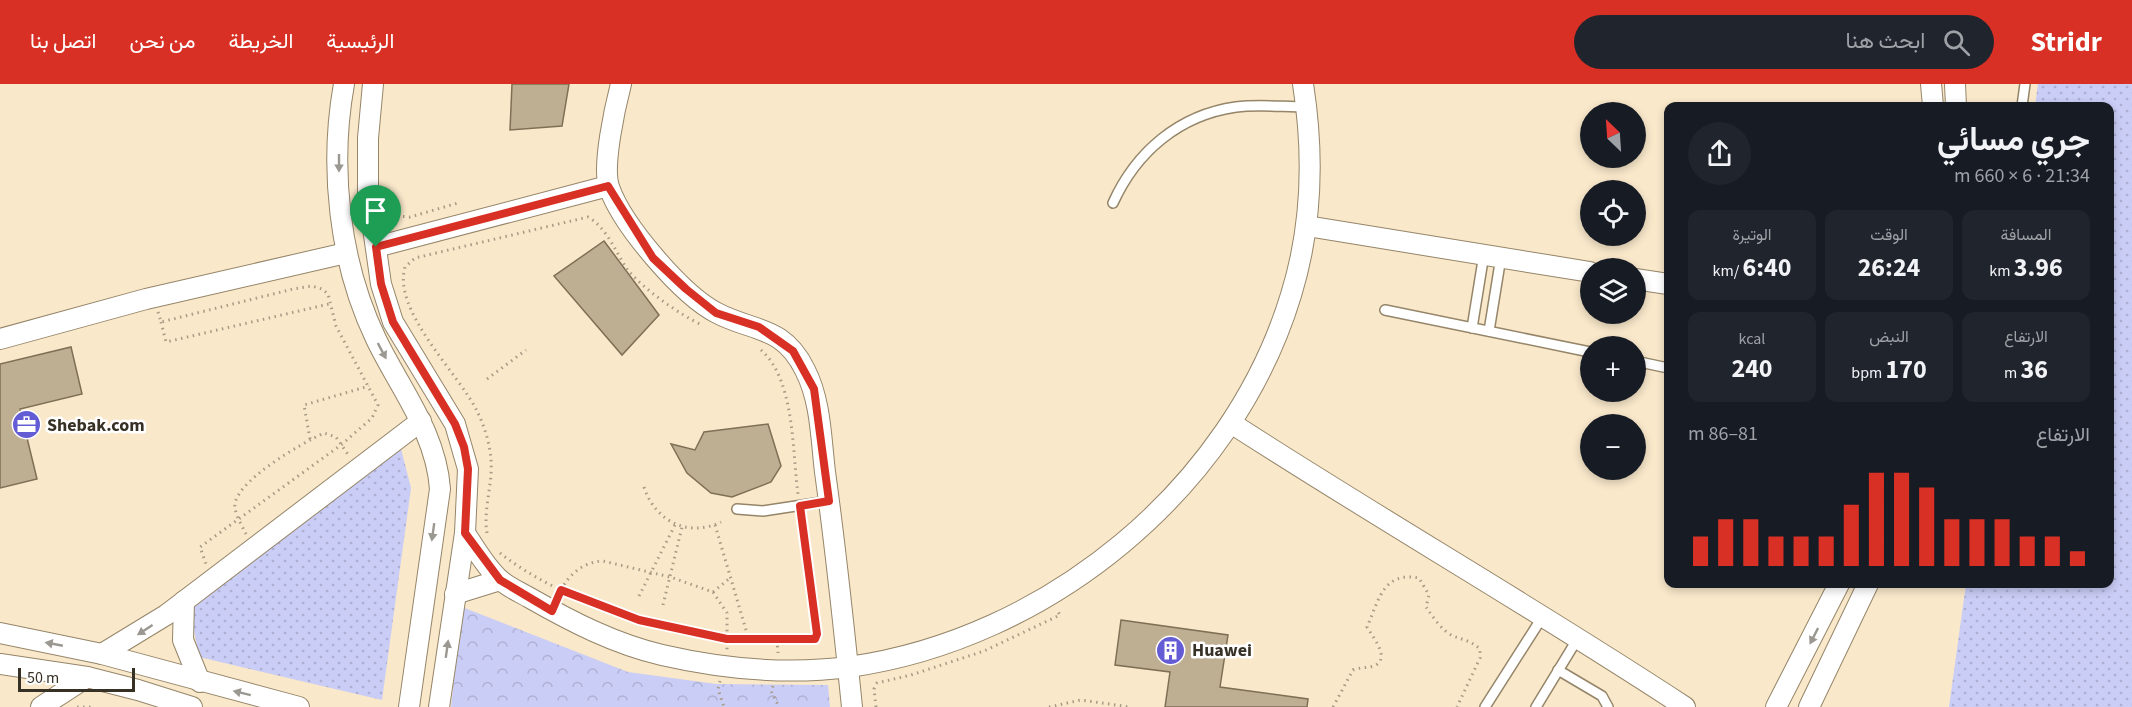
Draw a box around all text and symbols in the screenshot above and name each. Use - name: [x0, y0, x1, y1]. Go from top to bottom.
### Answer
- search box: [1574, 15, 1994, 69]
- text: Stridr: [2030, 22, 2102, 62]
- text: ابحث هنا: [1846, 25, 1925, 57]
- text: اتصل بنا: [30, 26, 96, 56]
- text: من نحن: [129, 26, 195, 56]
- text: الخريطة: [228, 26, 293, 56]
- text: الرئيسية: [326, 26, 394, 56]
- icon: search: [1940, 26, 1973, 59]
- north arrow: [1580, 102, 1646, 168]
- map controls: [1580, 102, 1646, 480]
- text: جري مسائي: [1937, 116, 2090, 163]
- button: share: [1688, 122, 1751, 185]
- one-way arrow: [334, 154, 344, 173]
- text: 21:34 · 6 × 660 m: [1954, 162, 2090, 190]
- button: locate: [1580, 180, 1646, 246]
- pin: [350, 185, 401, 247]
- icon: arrive: [359, 194, 392, 227]
- text: الوتيرة: [1732, 224, 1772, 246]
- text: الوقت: [1870, 224, 1908, 246]
- text: المسافة: [2001, 224, 2051, 246]
- text: 6:40: [1743, 249, 1791, 286]
- text: 26:24: [1858, 249, 1920, 286]
- text: 3.96: [2014, 249, 2063, 286]
- button: layers: [1580, 258, 1646, 324]
- text: /km: [1713, 260, 1743, 282]
- text: km: [1989, 260, 2014, 282]
- text: النبض: [1869, 326, 1909, 348]
- text: الارتفاع: [2004, 326, 2048, 348]
- text: kcal: [1739, 328, 1765, 350]
- button: +: [1580, 336, 1646, 402]
- one-way arrow: [377, 343, 387, 360]
- text: 240: [1731, 350, 1773, 387]
- text: 170: [1886, 351, 1927, 388]
- text: 36: [2021, 351, 2048, 388]
- text: bpm: [1851, 362, 1886, 384]
- text: m: [2004, 362, 2021, 384]
- office icon: Shebak.com: [10, 409, 42, 441]
- place label: Shebak.com: [47, 413, 145, 438]
- button: −: [1580, 414, 1646, 480]
- text: 81–86 m: [1688, 420, 1758, 448]
- text: الارتفاع: [2036, 421, 2090, 449]
- one-way arrow: [429, 523, 438, 542]
- one-way arrow: [137, 624, 153, 635]
- one-way arrow: [1809, 627, 1819, 645]
- building icon: Huawei: [1155, 634, 1187, 666]
- place label: Huawei: [1192, 638, 1252, 663]
- one-way arrow: [44, 639, 63, 648]
- one-way arrow: [443, 639, 452, 658]
- scale bar: [18, 665, 135, 692]
- text: 50 m: [27, 667, 59, 689]
- one-way arrow: [233, 687, 252, 697]

